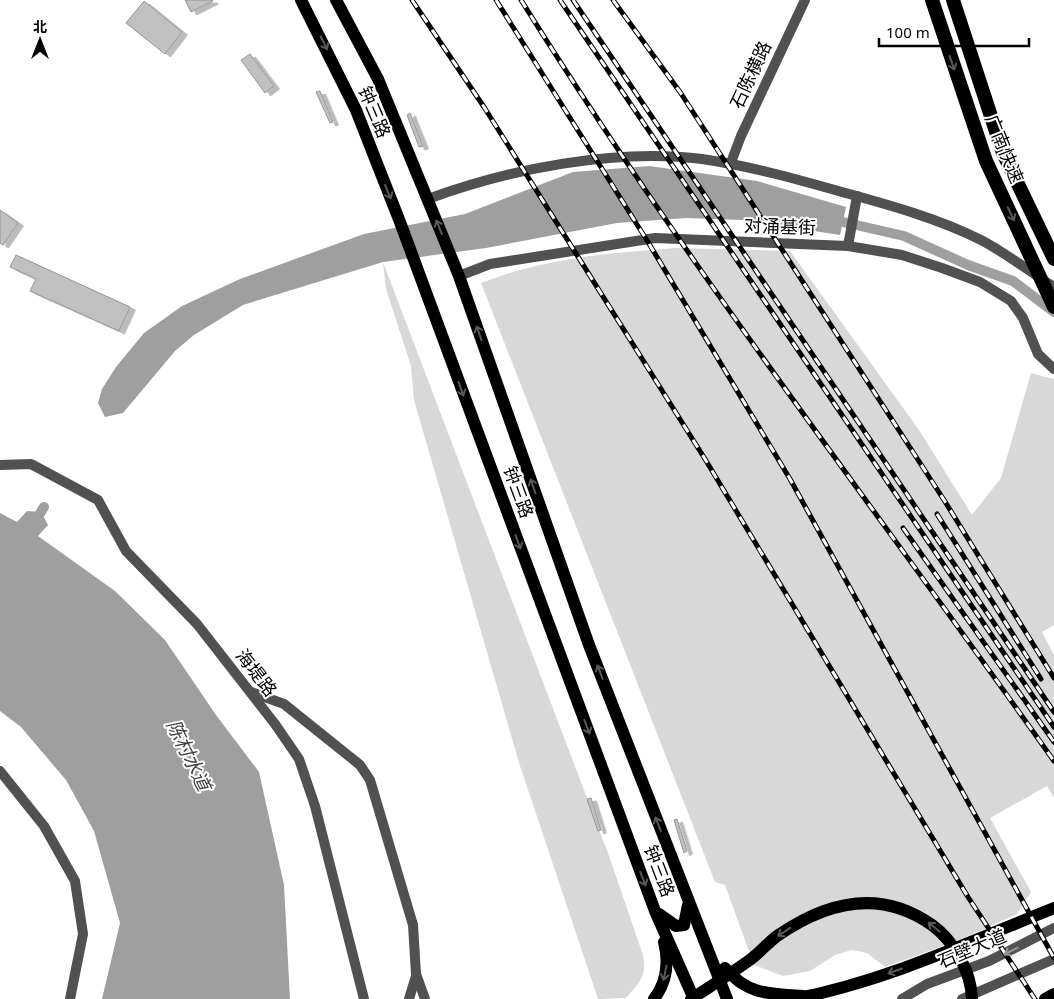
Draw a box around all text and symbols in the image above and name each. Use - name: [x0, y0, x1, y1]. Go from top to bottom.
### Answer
- north arrow: [15, 15, 65, 65]
- scale bar: [879, 15, 1029, 47]
- text: 北: [33, 17, 47, 36]
- text: 100 m: [886, 22, 930, 42]
- one-way arrow: [320, 35, 329, 50]
- street label: 石陈横路: [724, 37, 776, 112]
- one-way arrow: [948, 55, 957, 70]
- street label: 钟三路: [353, 82, 397, 141]
- street label: 广南快速: [980, 111, 1030, 186]
- one-way arrow: [384, 184, 393, 199]
- one-way arrow: [1006, 206, 1016, 221]
- street label: 对涌基街: [744, 213, 816, 239]
- one-way arrow: [434, 219, 443, 235]
- one-way arrow: [474, 325, 483, 341]
- one-way arrow: [457, 381, 466, 397]
- street label: 钟三路: [498, 462, 539, 521]
- one-way arrow: [528, 479, 537, 494]
- one-way arrow: [514, 533, 523, 549]
- street label: 海堤路: [231, 644, 283, 701]
- one-way arrow: [594, 665, 604, 680]
- water label: 陈村水道: [161, 715, 219, 798]
- one-way arrow: [583, 719, 592, 734]
- one-way arrow: [653, 816, 662, 832]
- street label: 钟三路: [639, 841, 681, 900]
- one-way arrow: [639, 871, 649, 886]
- one-way arrow: [928, 922, 941, 933]
- street label: 石壁大道: [934, 923, 1009, 973]
- one-way arrow: [778, 927, 792, 937]
- one-way arrow: [1003, 946, 1018, 956]
- one-way arrow: [660, 964, 669, 980]
- one-way arrow: [888, 967, 903, 976]

